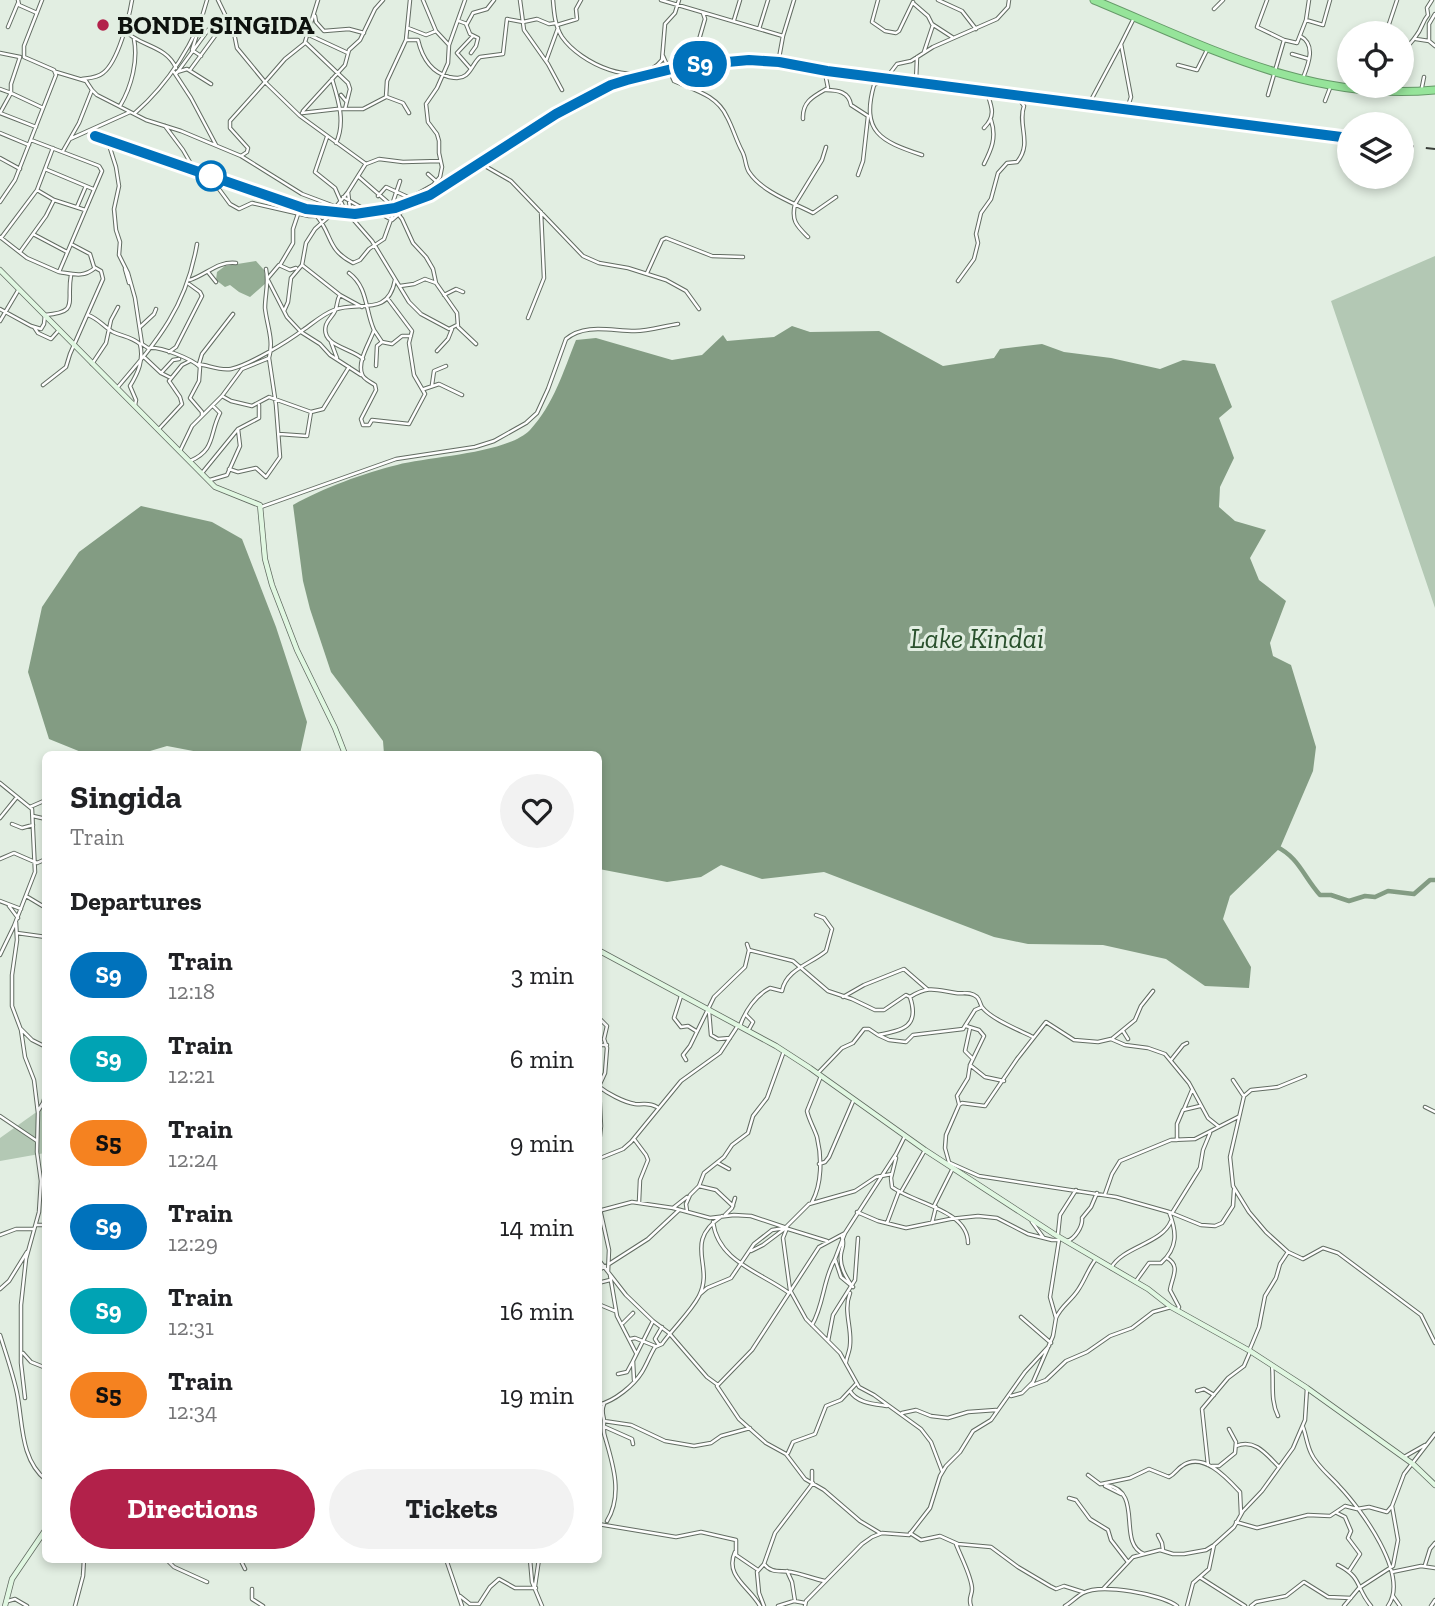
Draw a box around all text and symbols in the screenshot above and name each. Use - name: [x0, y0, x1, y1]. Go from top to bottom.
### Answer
- place label: BONDE SINGIDA: [117, 9, 315, 41]
- marker: BONDE SINGIDA: [95, 17, 111, 33]
- map controls: [1337, 21, 1414, 189]
- button: locate: [1337, 21, 1414, 98]
- line badge: S9: [668, 41, 732, 87]
- text: S9: [687, 49, 713, 78]
- button: layers: [1337, 112, 1414, 189]
- unlabelled marker: [196, 161, 226, 191]
- water label: Lake Kindai: [910, 622, 1044, 655]
- button: heart: [500, 774, 574, 848]
- text: Singida: [70, 777, 182, 816]
- text: Train: [70, 823, 124, 851]
- text: Departures: [70, 885, 202, 917]
- text: Train: [168, 945, 233, 977]
- text: 3 min: [511, 959, 574, 991]
- text: S9: [95, 960, 122, 989]
- text: 12:18: [168, 977, 215, 1005]
- text: Train: [168, 1029, 233, 1061]
- text: 6 min: [510, 1043, 574, 1075]
- text: S9: [95, 1044, 122, 1073]
- text: 12:21: [168, 1061, 215, 1089]
- text: Train: [168, 1113, 233, 1145]
- text: 9 min: [510, 1127, 574, 1159]
- text: S5: [96, 1128, 121, 1157]
- text: 12:24: [168, 1145, 218, 1173]
- text: Train: [168, 1197, 233, 1229]
- text: 14 min: [499, 1211, 574, 1243]
- text: S9: [95, 1212, 122, 1241]
- text: 12:29: [168, 1229, 218, 1257]
- text: Train: [168, 1281, 233, 1313]
- text: 16 min: [500, 1295, 574, 1327]
- text: S9: [95, 1296, 122, 1325]
- text: 12:31: [168, 1313, 214, 1341]
- text: Train: [168, 1365, 233, 1397]
- text: 19 min: [500, 1379, 574, 1411]
- text: S5: [96, 1380, 121, 1409]
- text: 12:34: [168, 1397, 218, 1425]
- button: Directions: [70, 1469, 315, 1549]
- button: Tickets: [329, 1469, 574, 1549]

